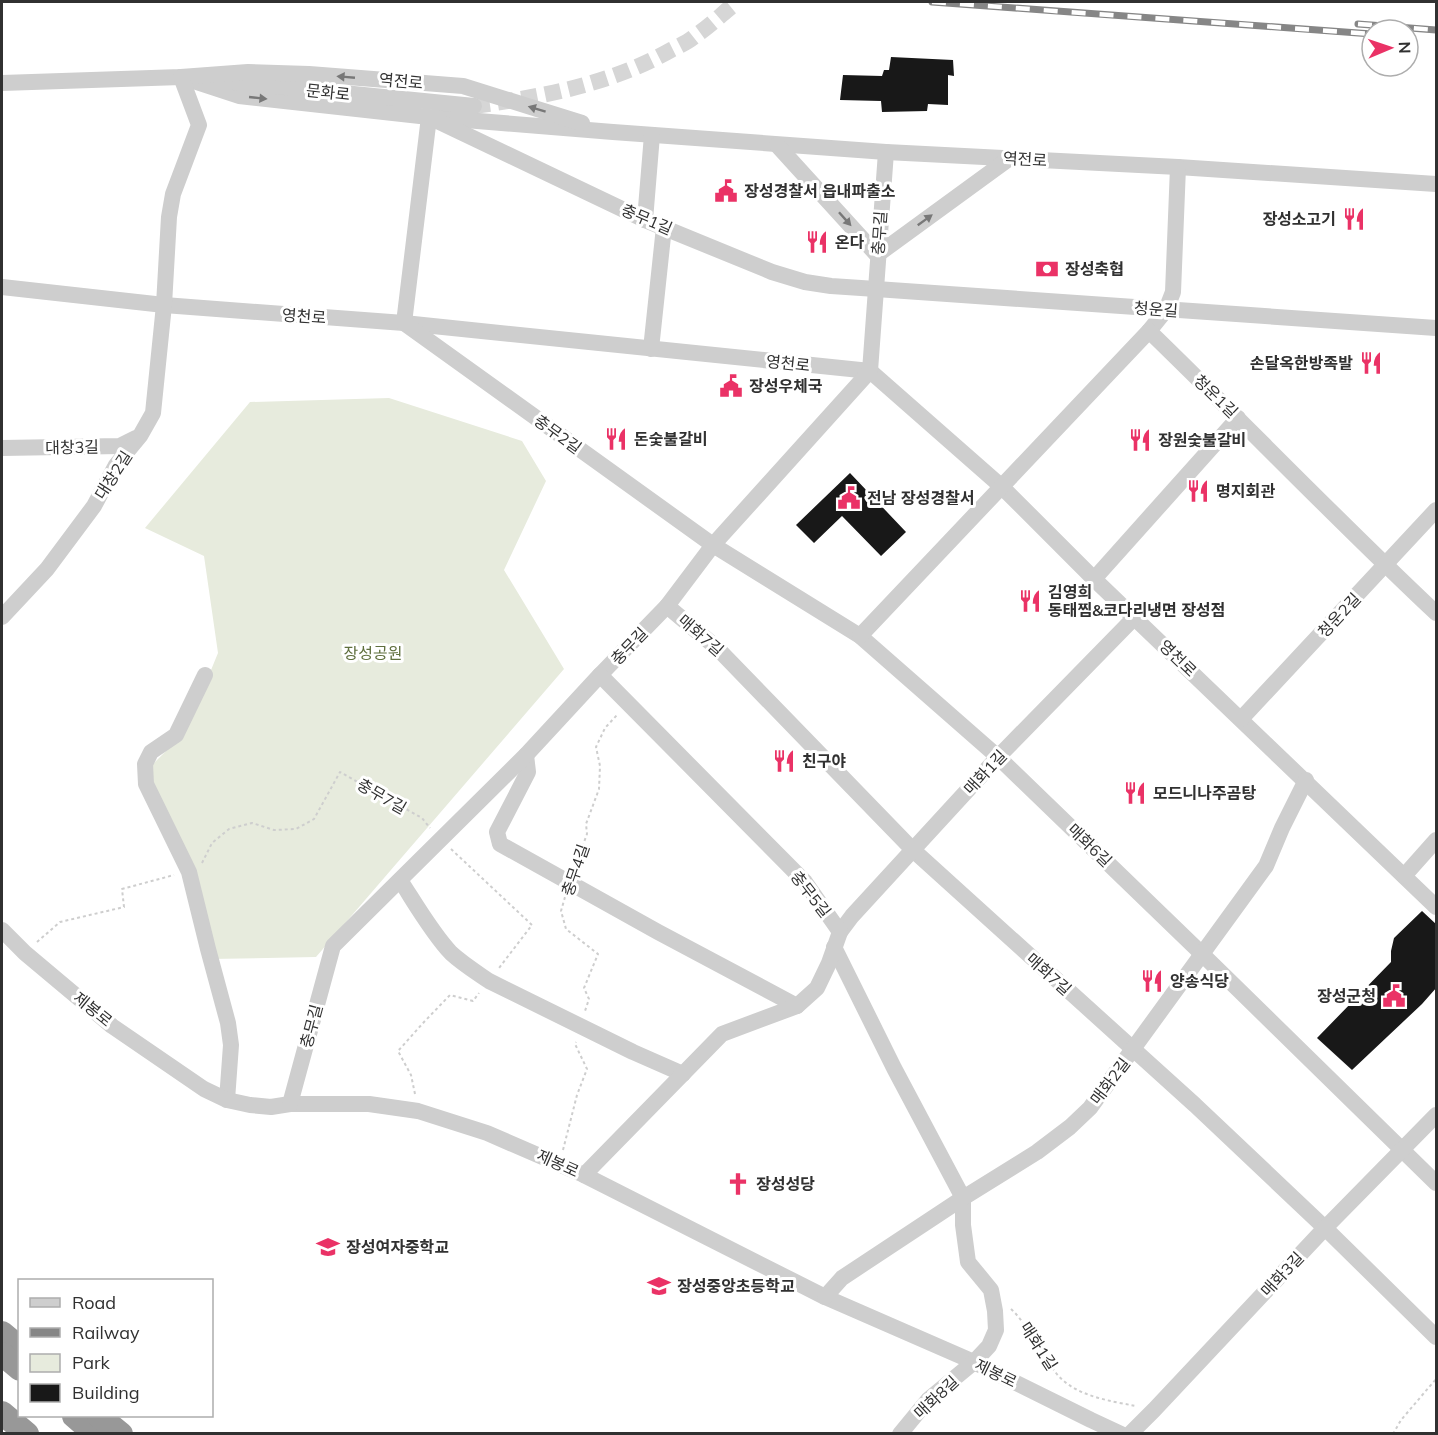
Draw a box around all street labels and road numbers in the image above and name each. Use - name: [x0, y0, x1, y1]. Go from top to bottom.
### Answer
- street label: 역전로: [378, 69, 424, 93]
- street label: 문화로: [305, 80, 351, 104]
- street label: 역전로: [1002, 148, 1048, 170]
- street label: 충무1길: [618, 199, 676, 239]
- street label: 충무길: [867, 210, 891, 256]
- street label: 청운길: [1133, 297, 1179, 321]
- street label: 영천로: [281, 304, 327, 328]
- street label: 영천로: [765, 351, 811, 375]
- street label: 청운1길: [1190, 370, 1242, 422]
- street label: 충무2길: [530, 410, 586, 458]
- street label: 대창3길: [45, 437, 99, 457]
- street label: 대창2길: [90, 447, 136, 503]
- street label: 청운2길: [1313, 589, 1365, 641]
- street label: 매화7길: [674, 610, 728, 660]
- street label: 충무길: [606, 623, 652, 669]
- street label: 영천로: [1155, 635, 1201, 681]
- street label: 매화1길: [959, 746, 1011, 798]
- street label: 충무7길: [354, 774, 410, 818]
- street label: 매화6길: [1064, 819, 1116, 871]
- street label: 충무4길: [557, 841, 593, 899]
- street label: 충무5길: [787, 867, 835, 921]
- street label: 매화7길: [1022, 949, 1076, 999]
- street label: 제봉로: [70, 987, 117, 1031]
- street label: 충무길: [296, 1002, 326, 1050]
- street label: 매화2길: [1086, 1054, 1134, 1108]
- street label: 제봉로: [534, 1145, 582, 1181]
- street label: 매화3길: [1256, 1248, 1308, 1300]
- street label: 매화1길: [1016, 1318, 1062, 1374]
- street label: 제봉로: [972, 1354, 1020, 1392]
- street label: 매화8길: [910, 1371, 962, 1423]

